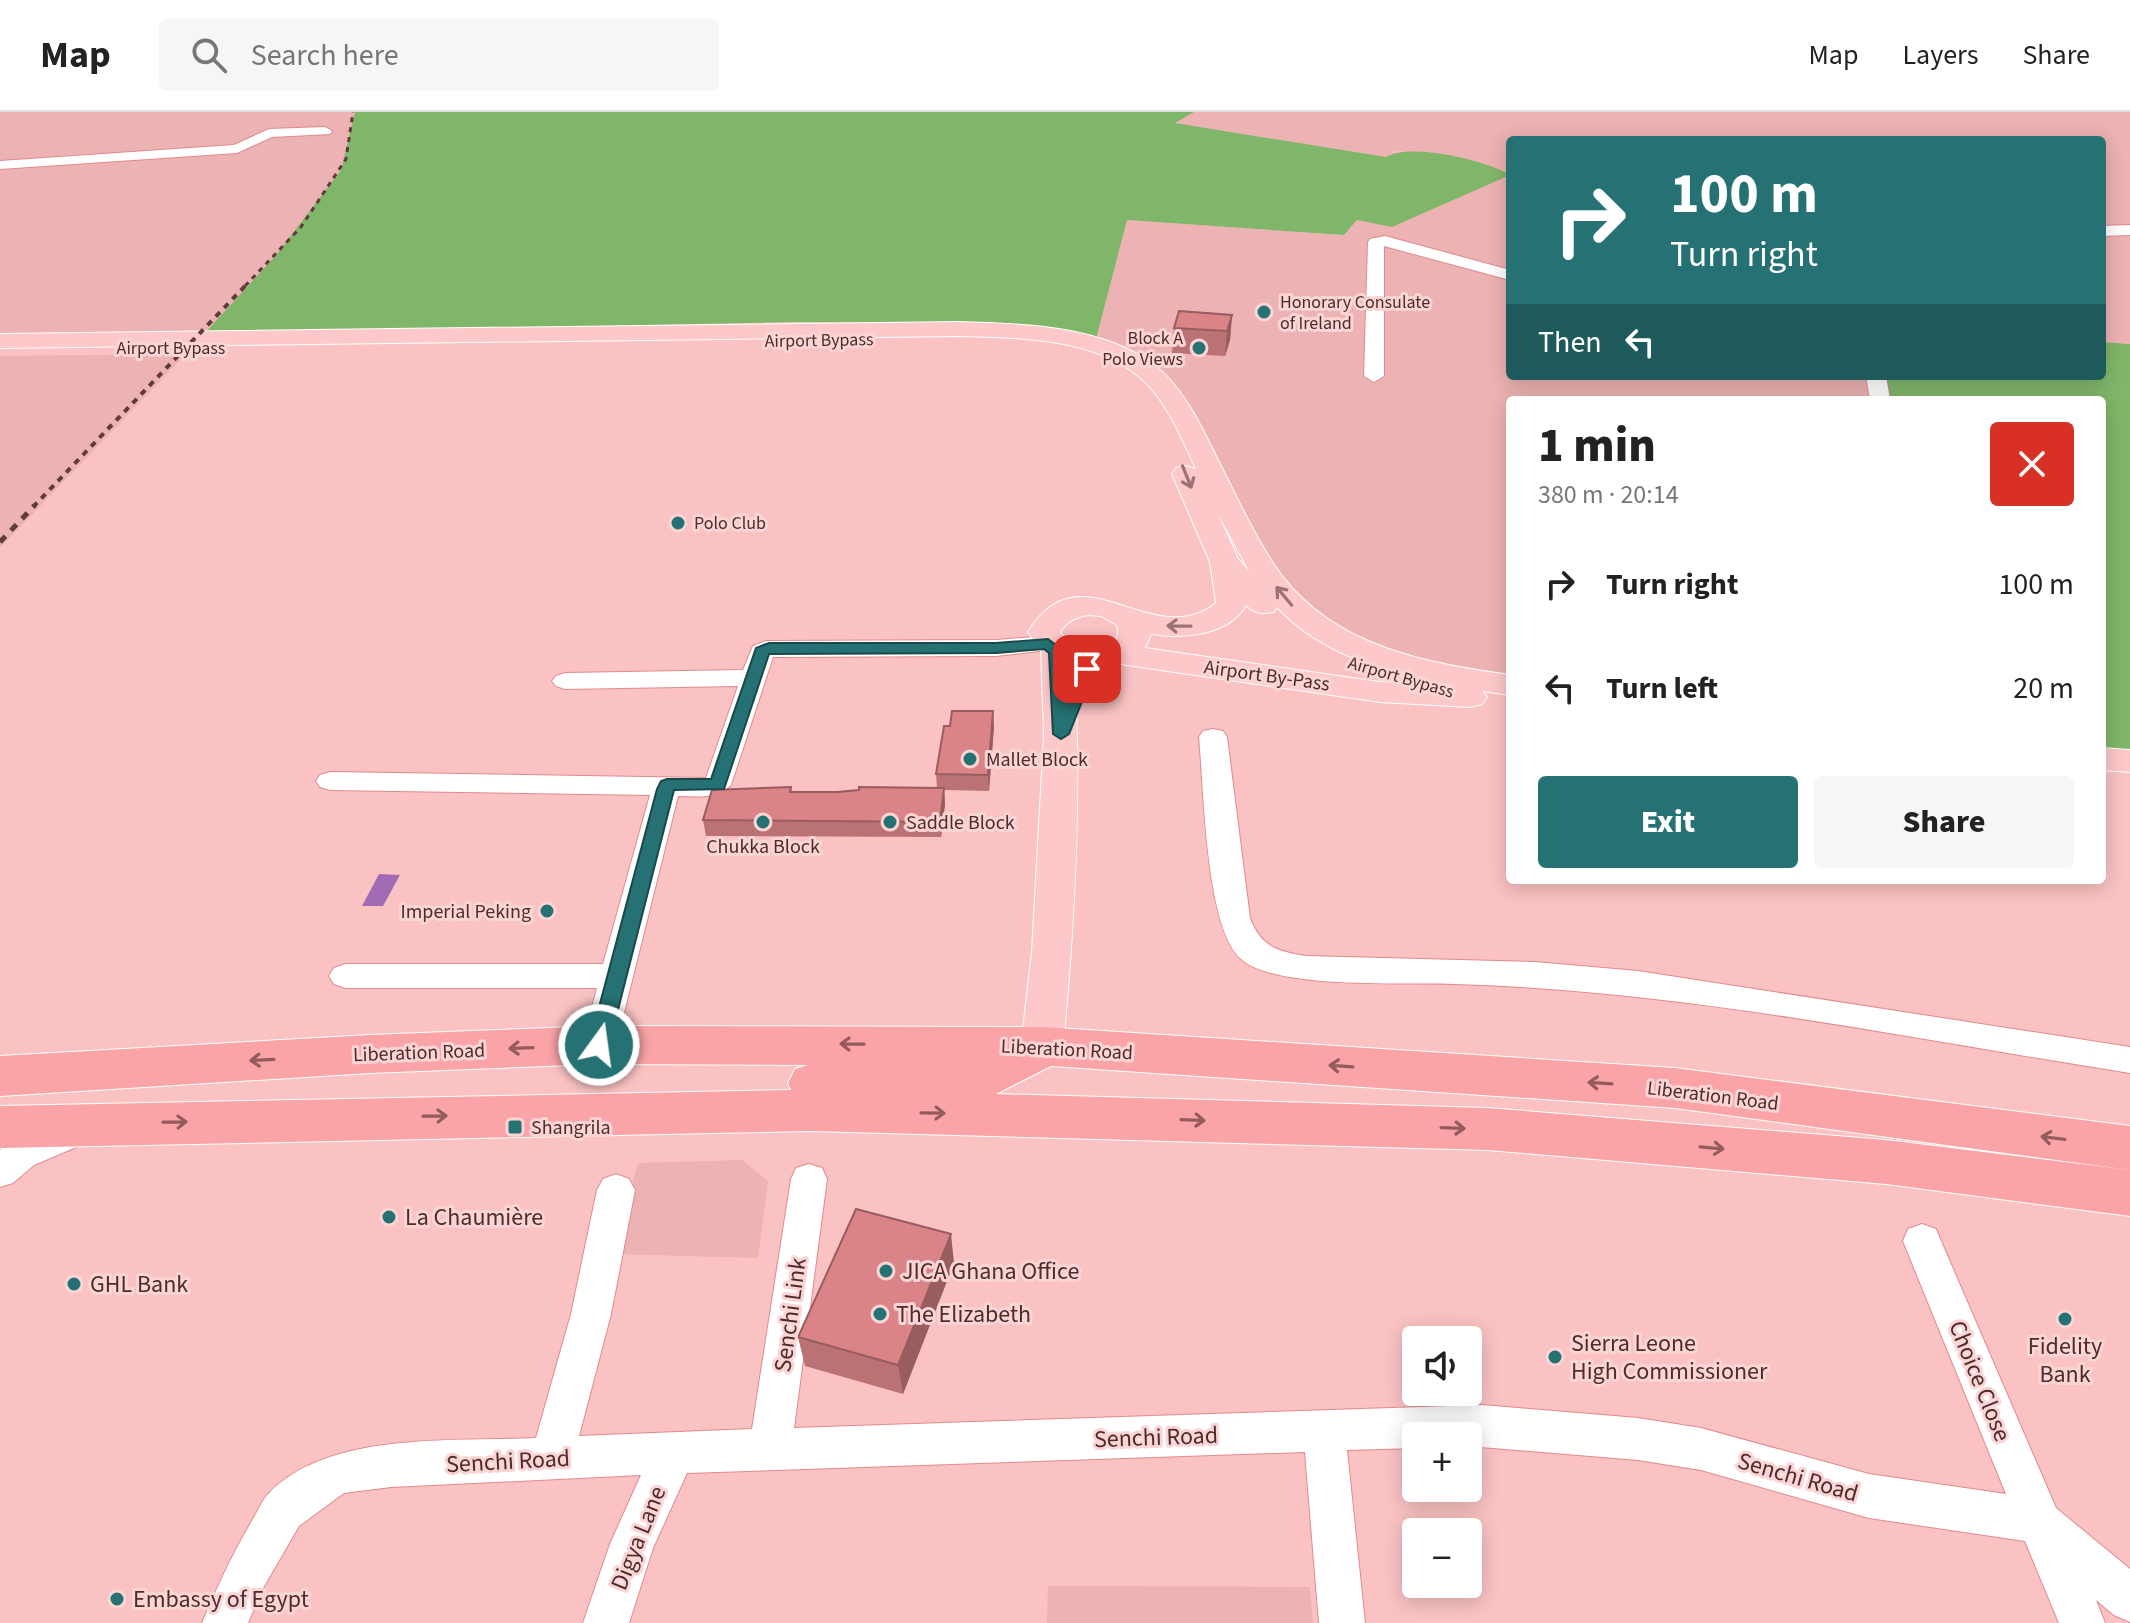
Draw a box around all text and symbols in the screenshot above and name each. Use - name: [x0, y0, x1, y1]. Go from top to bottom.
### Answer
- search box: [159, 19, 719, 91]
- text: Map: [40, 28, 111, 82]
- icon: search: [187, 33, 231, 77]
- text: Search here: [251, 34, 399, 77]
- text: Map: [1808, 35, 1858, 75]
- text: Layers: [1902, 35, 1978, 75]
- text: Share: [2022, 35, 2090, 75]
- text: 100 m: [1670, 155, 1818, 234]
- icon: right: [1538, 168, 1642, 272]
- text: Turn right: [1670, 229, 1818, 280]
- place label: Honorary Consulate of Ireland: [1280, 290, 1430, 336]
- marker: Honorary Consulate of Ireland: [1255, 303, 1273, 321]
- icon: left: [1618, 320, 1662, 364]
- text: Then: [1538, 321, 1602, 364]
- place label: Block A Polo Views: [1102, 326, 1183, 372]
- street label: Airport Bypass: [764, 327, 874, 354]
- street label: Airport Bypass: [117, 336, 225, 361]
- marker: Block A Polo Views: [1190, 339, 1208, 357]
- text: 1 min: [1538, 412, 1656, 480]
- button: close: [1990, 422, 2074, 506]
- one-way arrow: [1181, 464, 1195, 489]
- text: 380 m · 20:14: [1538, 476, 1679, 513]
- place label: Polo Club: [694, 511, 766, 536]
- marker: Polo Club: [669, 514, 687, 532]
- icon: right: [1538, 562, 1582, 606]
- text: Turn right: [1606, 563, 1738, 606]
- text: 100 m: [1998, 563, 2074, 606]
- one-way arrow: [1275, 586, 1293, 607]
- one-way arrow: [1166, 618, 1193, 634]
- pin: [1053, 635, 1121, 703]
- icon: arrive: [1065, 647, 1109, 691]
- street label: Airport Bypass: [1345, 650, 1457, 704]
- street label: Airport By-Pass: [1202, 653, 1332, 699]
- icon: left: [1538, 666, 1582, 710]
- text: Turn left: [1606, 667, 1718, 710]
- text: 20 m: [2013, 667, 2074, 710]
- place label: Mallet Block: [986, 746, 1088, 774]
- marker: Mallet Block: [961, 750, 979, 768]
- button: Exit: [1538, 776, 1798, 868]
- button: Share: [1814, 776, 2074, 868]
- place label: Saddle Block: [906, 809, 1015, 837]
- marker: Chukka Block: [754, 813, 772, 831]
- marker: Saddle Block: [881, 813, 899, 831]
- place label: Chukka Block: [706, 833, 820, 861]
- place label: Imperial Peking: [400, 898, 531, 926]
- marker: Imperial Peking: [538, 902, 556, 920]
- position arrow: [557, 1003, 641, 1087]
- street label: Liberation Road: [1000, 1033, 1134, 1067]
- one-way arrow: [839, 1036, 866, 1052]
- street label: Liberation Road: [352, 1037, 486, 1069]
- one-way arrow: [508, 1040, 535, 1055]
- one-way arrow: [249, 1053, 276, 1068]
- one-way arrow: [1328, 1058, 1355, 1073]
- street label: Liberation Road: [1646, 1074, 1780, 1118]
- one-way arrow: [1587, 1075, 1614, 1090]
- one-way arrow: [919, 1105, 946, 1120]
- one-way arrow: [421, 1109, 448, 1124]
- one-way arrow: [1179, 1112, 1206, 1128]
- one-way arrow: [161, 1114, 188, 1129]
- place label: Shangrila: [531, 1114, 611, 1142]
- marker: Shangrila: [506, 1118, 524, 1136]
- one-way arrow: [1439, 1120, 1466, 1135]
- one-way arrow: [2041, 1130, 2066, 1145]
- one-way arrow: [1698, 1140, 1725, 1155]
- place label: La Chaumière: [405, 1200, 543, 1235]
- marker: La Chaumière: [380, 1208, 398, 1226]
- place label: JICA Ghana Office: [902, 1254, 1079, 1289]
- street label: Senchi Link: [765, 1256, 816, 1375]
- marker: JICA Ghana Office: [877, 1262, 895, 1280]
- place label: GHL Bank: [90, 1267, 188, 1302]
- marker: GHL Bank: [65, 1275, 83, 1293]
- place label: The Elizabeth: [896, 1297, 1031, 1332]
- marker: The Elizabeth: [871, 1305, 889, 1323]
- marker: Fidelity Bank: [2056, 1310, 2074, 1328]
- street label: Choice Close: [1939, 1315, 2020, 1447]
- map controls: [1402, 1326, 1482, 1598]
- button: sound: [1402, 1326, 1482, 1406]
- place label: Sierra Leone High Commissioner: [1571, 1326, 1768, 1389]
- place label: Fidelity Bank: [2028, 1329, 2102, 1392]
- marker: Sierra Leone High Commissioner: [1546, 1348, 1564, 1366]
- street label: Senchi Road: [1093, 1418, 1219, 1457]
- button: +: [1402, 1422, 1482, 1502]
- street label: Senchi Road: [445, 1441, 571, 1482]
- street label: Senchi Road: [1733, 1444, 1862, 1511]
- street label: Digya Lane: [602, 1481, 675, 1596]
- button: −: [1402, 1518, 1482, 1598]
- place label: Embassy of Egypt: [133, 1582, 309, 1617]
- marker: Embassy of Egypt: [108, 1590, 126, 1608]

